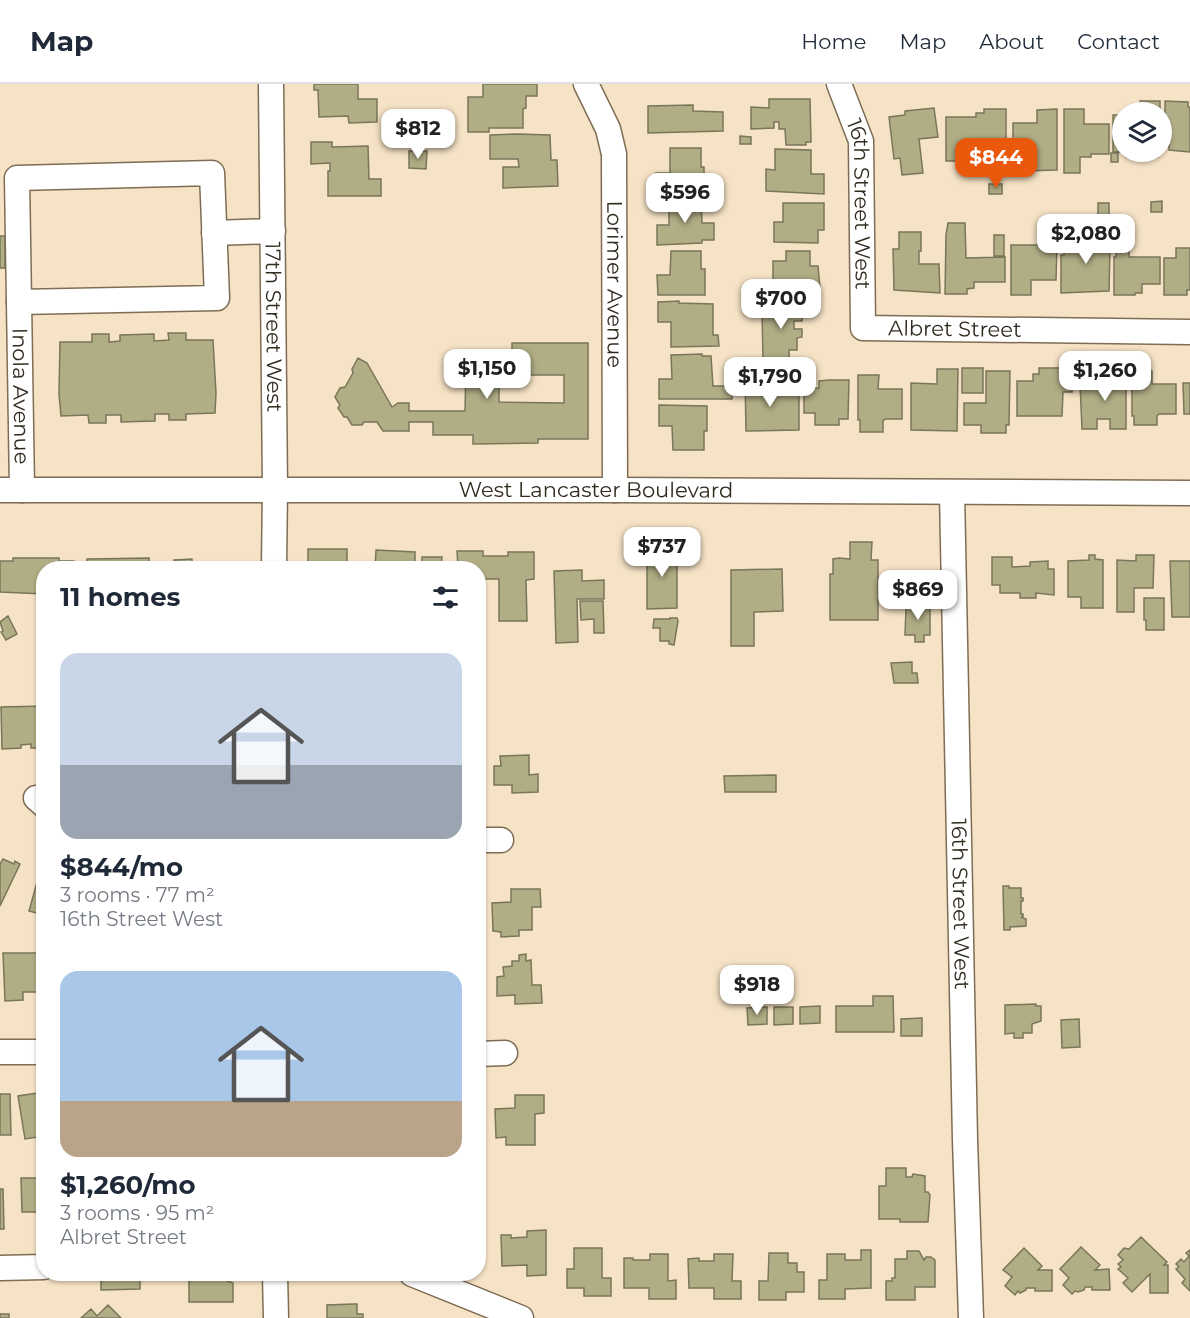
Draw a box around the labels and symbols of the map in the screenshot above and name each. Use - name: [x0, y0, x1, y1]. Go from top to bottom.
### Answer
- pin: $812: [382, 109, 454, 160]
- street label: 16th Street West: [842, 115, 876, 290]
- pin: $844: [960, 138, 1032, 189]
- pin: $596: [649, 173, 721, 224]
- street label: Lorimer Avenue: [602, 200, 628, 368]
- pin: $2,080: [1037, 214, 1135, 265]
- street label: 17th Street West: [261, 242, 287, 412]
- pin: $700: [745, 279, 817, 330]
- street label: Albret Street: [888, 315, 1022, 342]
- street label: Inola Avenue: [7, 328, 35, 464]
- pin: $1,150: [438, 349, 536, 400]
- pin: $1,260: [1056, 351, 1154, 402]
- pin: $1,790: [721, 357, 819, 408]
- street label: West Lancaster Boulevard: [459, 477, 733, 503]
- pin: $737: [626, 527, 698, 578]
- pin: $869: [882, 570, 954, 621]
- street label: 16th Street West: [947, 818, 975, 990]
- pin: $918: [721, 965, 793, 1016]

